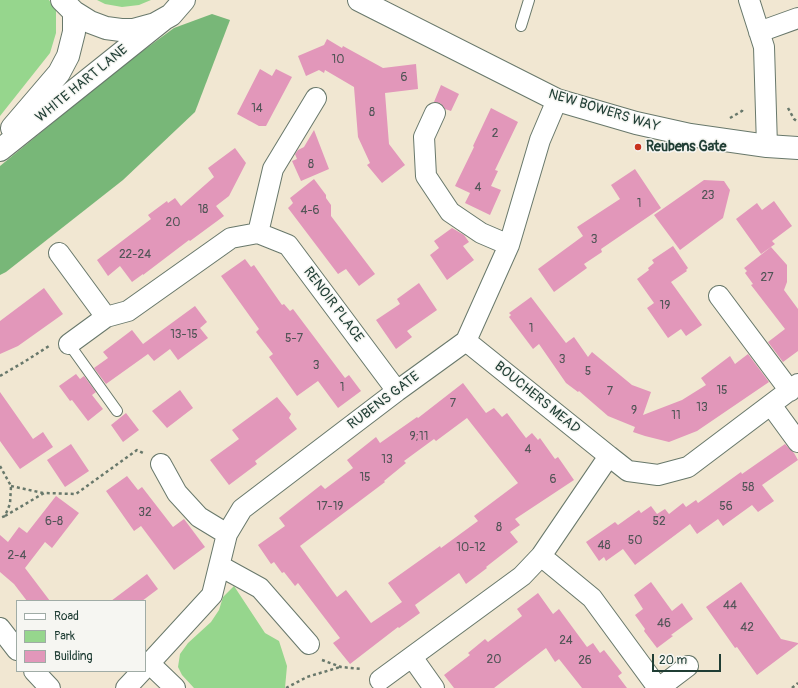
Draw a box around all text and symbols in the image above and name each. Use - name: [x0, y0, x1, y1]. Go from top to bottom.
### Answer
- street label: WHITE HART LANE: [33, 42, 131, 126]
- house number: 10: [332, 53, 344, 67]
- house number: 6: [401, 71, 407, 85]
- street label: NEW BOWERS WAY: [546, 86, 662, 136]
- house number: 14: [251, 102, 263, 116]
- house number: 8: [369, 106, 375, 120]
- house number: 2: [492, 127, 498, 141]
- place label: Reubens Gate: [646, 139, 726, 155]
- marker: Reubens Gate: [633, 142, 643, 152]
- house number: 8: [308, 158, 314, 172]
- house number: 4: [475, 181, 481, 195]
- house number: 23: [701, 189, 715, 203]
- house number: 1: [637, 197, 641, 211]
- house number: 18: [198, 203, 208, 217]
- house number: 4-6: [300, 204, 320, 218]
- house number: 20: [166, 216, 180, 230]
- house number: 3: [591, 233, 597, 247]
- house number: 22-24: [119, 248, 151, 262]
- street label: RENOIR PLACE: [299, 264, 367, 346]
- house number: 27: [760, 271, 774, 285]
- house number: 19: [660, 299, 670, 313]
- house number: 1: [529, 322, 533, 336]
- house number: 13-15: [170, 328, 198, 342]
- house number: 5-7: [285, 332, 303, 346]
- house number: 3: [559, 353, 565, 367]
- street label: BOUCHERS MEAD: [491, 358, 583, 438]
- house number: 3: [313, 359, 319, 373]
- house number: 5: [585, 365, 591, 379]
- street label: RUBENS GATE: [345, 368, 423, 434]
- house number: 1: [340, 381, 344, 395]
- house number: 15: [716, 384, 728, 398]
- house number: 7: [607, 385, 613, 399]
- house number: 7: [450, 397, 456, 411]
- house number: 13: [696, 401, 708, 415]
- house number: 9: [631, 404, 637, 418]
- house number: 11: [671, 409, 681, 423]
- house number: 9;11: [410, 430, 428, 444]
- house number: 4: [525, 443, 531, 457]
- house number: 13: [381, 453, 393, 467]
- house number: 15: [359, 471, 371, 485]
- house number: 6: [550, 473, 556, 487]
- house number: 58: [742, 481, 754, 495]
- house number: 17-19: [316, 500, 344, 514]
- house number: 56: [719, 500, 733, 514]
- house number: 32: [138, 506, 152, 520]
- house number: 6-8: [45, 515, 63, 529]
- house number: 52: [652, 515, 666, 529]
- house number: 8: [496, 521, 502, 535]
- house number: 50: [628, 534, 642, 548]
- house number: 48: [597, 539, 611, 553]
- house number: 10-12: [456, 541, 486, 555]
- house number: 2-4: [8, 549, 26, 563]
- house number: 44: [723, 599, 737, 613]
- legend: [16, 600, 146, 672]
- text: Road: [54, 609, 79, 624]
- house number: 46: [657, 617, 671, 631]
- house number: 42: [740, 621, 754, 635]
- text: Park: [54, 629, 75, 644]
- house number: 24: [559, 634, 573, 648]
- scale bar: [654, 646, 723, 672]
- text: Building: [54, 649, 93, 664]
- house number: 20: [487, 653, 501, 667]
- text: 20 m: [659, 653, 687, 668]
- house number: 26: [578, 654, 592, 668]

